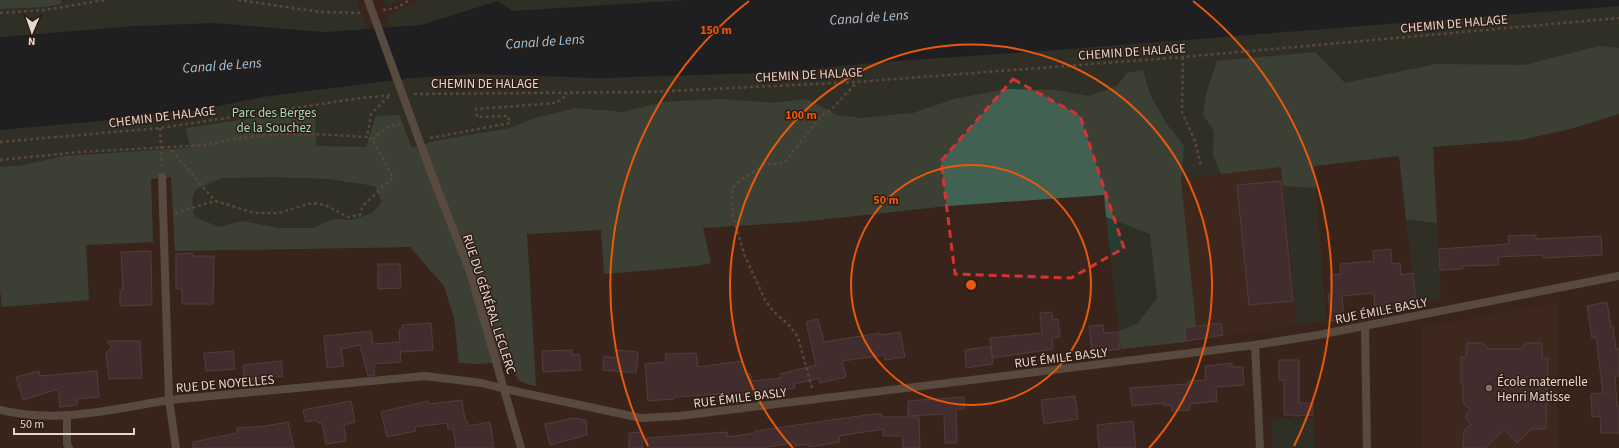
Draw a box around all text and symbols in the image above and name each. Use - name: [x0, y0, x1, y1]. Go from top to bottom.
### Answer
- water label: Canal de Lens: [829, 5, 910, 31]
- street label: CHEMIN DE HALAGE: [1400, 10, 1509, 38]
- north arrow: [12, 12, 52, 52]
- text: 150 m: [700, 22, 732, 39]
- water label: Canal de Lens: [505, 29, 586, 55]
- text: N: [28, 34, 36, 49]
- street label: CHEMIN DE HALAGE: [1078, 39, 1187, 65]
- water label: Canal de Lens: [182, 53, 263, 79]
- street label: CHEMIN DE HALAGE: [755, 63, 863, 87]
- street label: CHEMIN DE HALAGE: [431, 75, 539, 93]
- street label: CHEMIN DE HALAGE: [108, 101, 217, 132]
- park label: Parc des Berges de la Souchez: [232, 104, 317, 137]
- text: 100 m: [785, 107, 817, 124]
- text: 50 m: [873, 192, 899, 209]
- street label: RUE DU GÉNÉRAL LECLERC: [458, 232, 520, 377]
- centre of rings: [964, 278, 978, 292]
- street label: RUE ÉMILE BASLY: [1333, 293, 1430, 329]
- street label: RUE ÉMILE BASLY: [1013, 343, 1110, 373]
- street label: RUE DE NOYELLES: [175, 371, 275, 397]
- place label: École maternelle Henri Matisse: [1497, 373, 1588, 406]
- street label: RUE ÉMILE BASLY: [692, 383, 789, 413]
- marker: École maternelle Henri Matisse: [1484, 383, 1494, 393]
- scale bar: [14, 410, 134, 436]
- text: 50 m: [20, 416, 44, 433]

